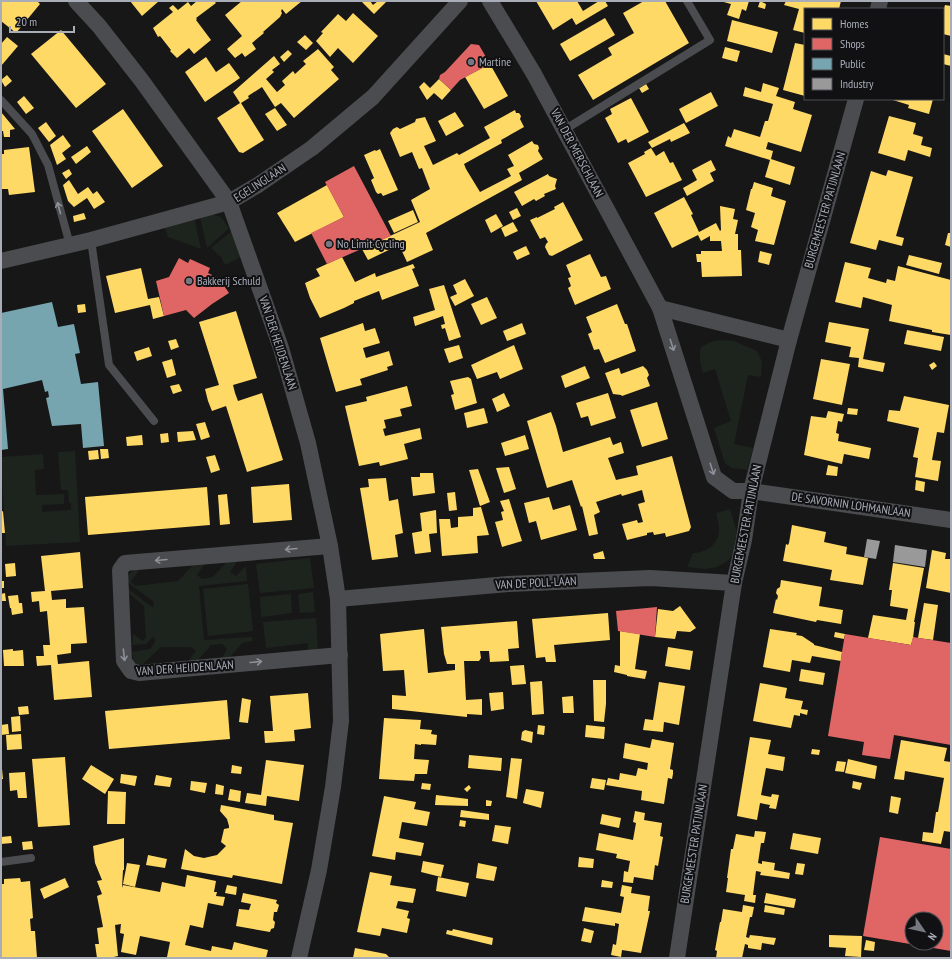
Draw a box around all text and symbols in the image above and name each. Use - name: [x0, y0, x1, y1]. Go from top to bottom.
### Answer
- scale bar: [10, 8, 74, 34]
- legend: [804, 8, 944, 100]
- text: 20 m: [16, 14, 37, 29]
- text: Homes: [840, 16, 868, 31]
- text: Shops: [840, 36, 865, 51]
- place label: Martine: [479, 54, 511, 69]
- text: Public: [840, 56, 866, 71]
- marker: Martine: [466, 57, 476, 67]
- text: Industry: [840, 76, 874, 91]
- street label: VAN DER MERSCHLAAN: [547, 105, 607, 200]
- street label: BURGEMEESTER PATIJNLAAN: [801, 150, 848, 270]
- street label: EGELINGLAAN: [231, 160, 289, 205]
- one-way arrow: [55, 201, 63, 214]
- place label: No Limit Cycling: [337, 236, 405, 251]
- marker: No Limit Cycling: [324, 239, 334, 249]
- place label: Bakkerij Schuld: [197, 273, 261, 288]
- marker: Bakkerij Schuld: [184, 276, 194, 286]
- street label: VAN DER HEIJDENLAAN: [256, 293, 301, 392]
- one-way arrow: [669, 338, 676, 351]
- one-way arrow: [708, 462, 716, 474]
- street label: BURGEMEESTER PATIJNLAAN: [727, 463, 764, 584]
- street label: DE SAVORNIN LOHMANLAAN: [791, 489, 912, 520]
- one-way arrow: [285, 545, 298, 553]
- one-way arrow: [155, 556, 168, 564]
- street label: VAN DE POLL-LAAN: [494, 573, 577, 592]
- one-way arrow: [121, 648, 128, 661]
- street label: VAN DER HEIJDENLAAN: [135, 657, 234, 678]
- one-way arrow: [249, 659, 262, 666]
- street label: BURGEMEESTER PATIJNLAAN: [677, 783, 710, 905]
- north arrow: [904, 911, 944, 951]
- text: N: [925, 930, 940, 943]

